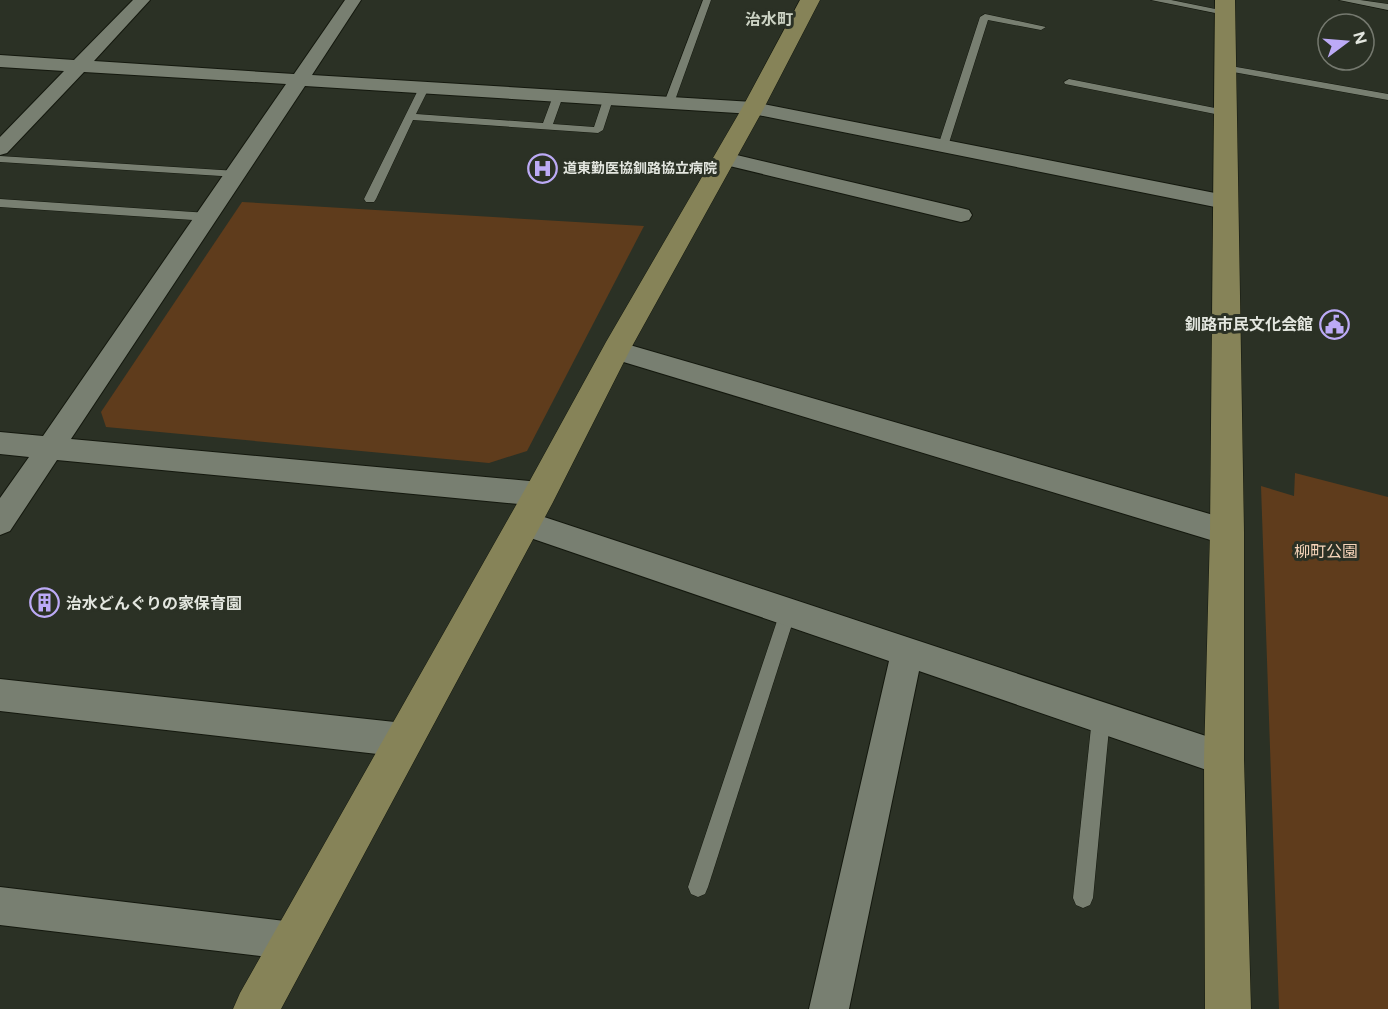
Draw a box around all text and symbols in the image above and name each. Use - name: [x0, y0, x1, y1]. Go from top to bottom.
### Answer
- district label: 治水町: [745, 10, 793, 29]
- north arrow: [1316, 12, 1376, 72]
- text: N: [1349, 29, 1371, 47]
- hospital icon: 道東勤医協釧路協立病院: [526, 152, 558, 184]
- place label: 道東勤医協釧路協立病院: [563, 160, 717, 177]
- public building icon: 釧路市民文化会館: [1318, 308, 1350, 340]
- place label: 釧路市民文化会館: [1185, 315, 1313, 334]
- park label: 柳町公園: [1294, 542, 1358, 561]
- building icon: 治水どんぐりの家保育園: [29, 587, 61, 619]
- place label: 治水どんぐりの家保育園: [66, 594, 242, 613]

